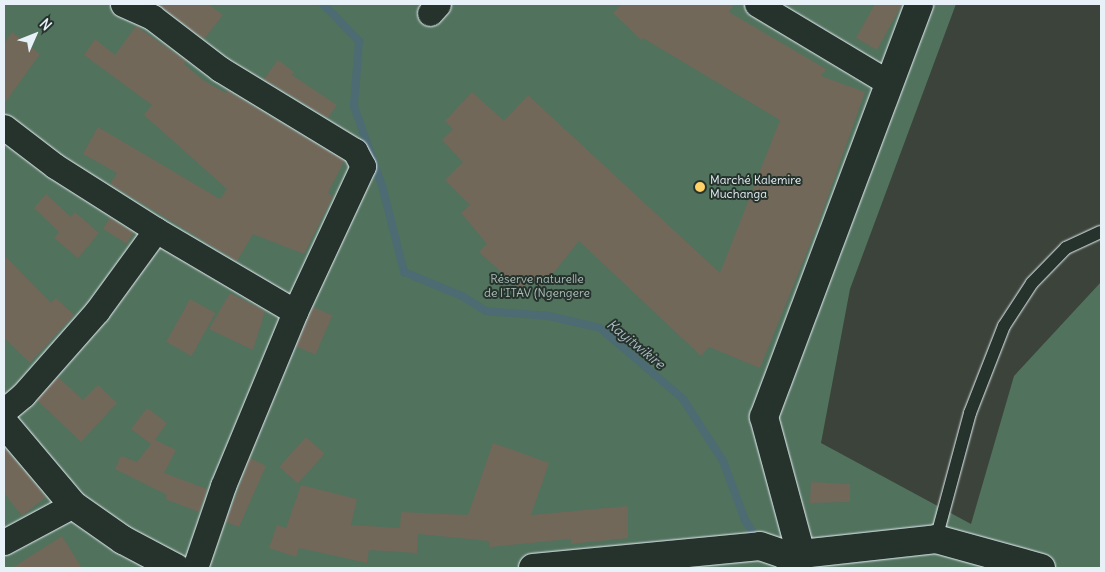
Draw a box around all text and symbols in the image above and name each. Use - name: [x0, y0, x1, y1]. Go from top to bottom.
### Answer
- north arrow: [10, 10, 60, 60]
- text: N: [36, 15, 56, 34]
- place label: Marché Kalemire Muchanga: [710, 173, 801, 201]
- marker: Marché Kalemire Muchanga: [694, 181, 706, 193]
- park label: Réserve naturelle de l'ITAV (Ngengere: [484, 272, 590, 300]
- water label: Kayitwikire: [604, 316, 668, 372]

